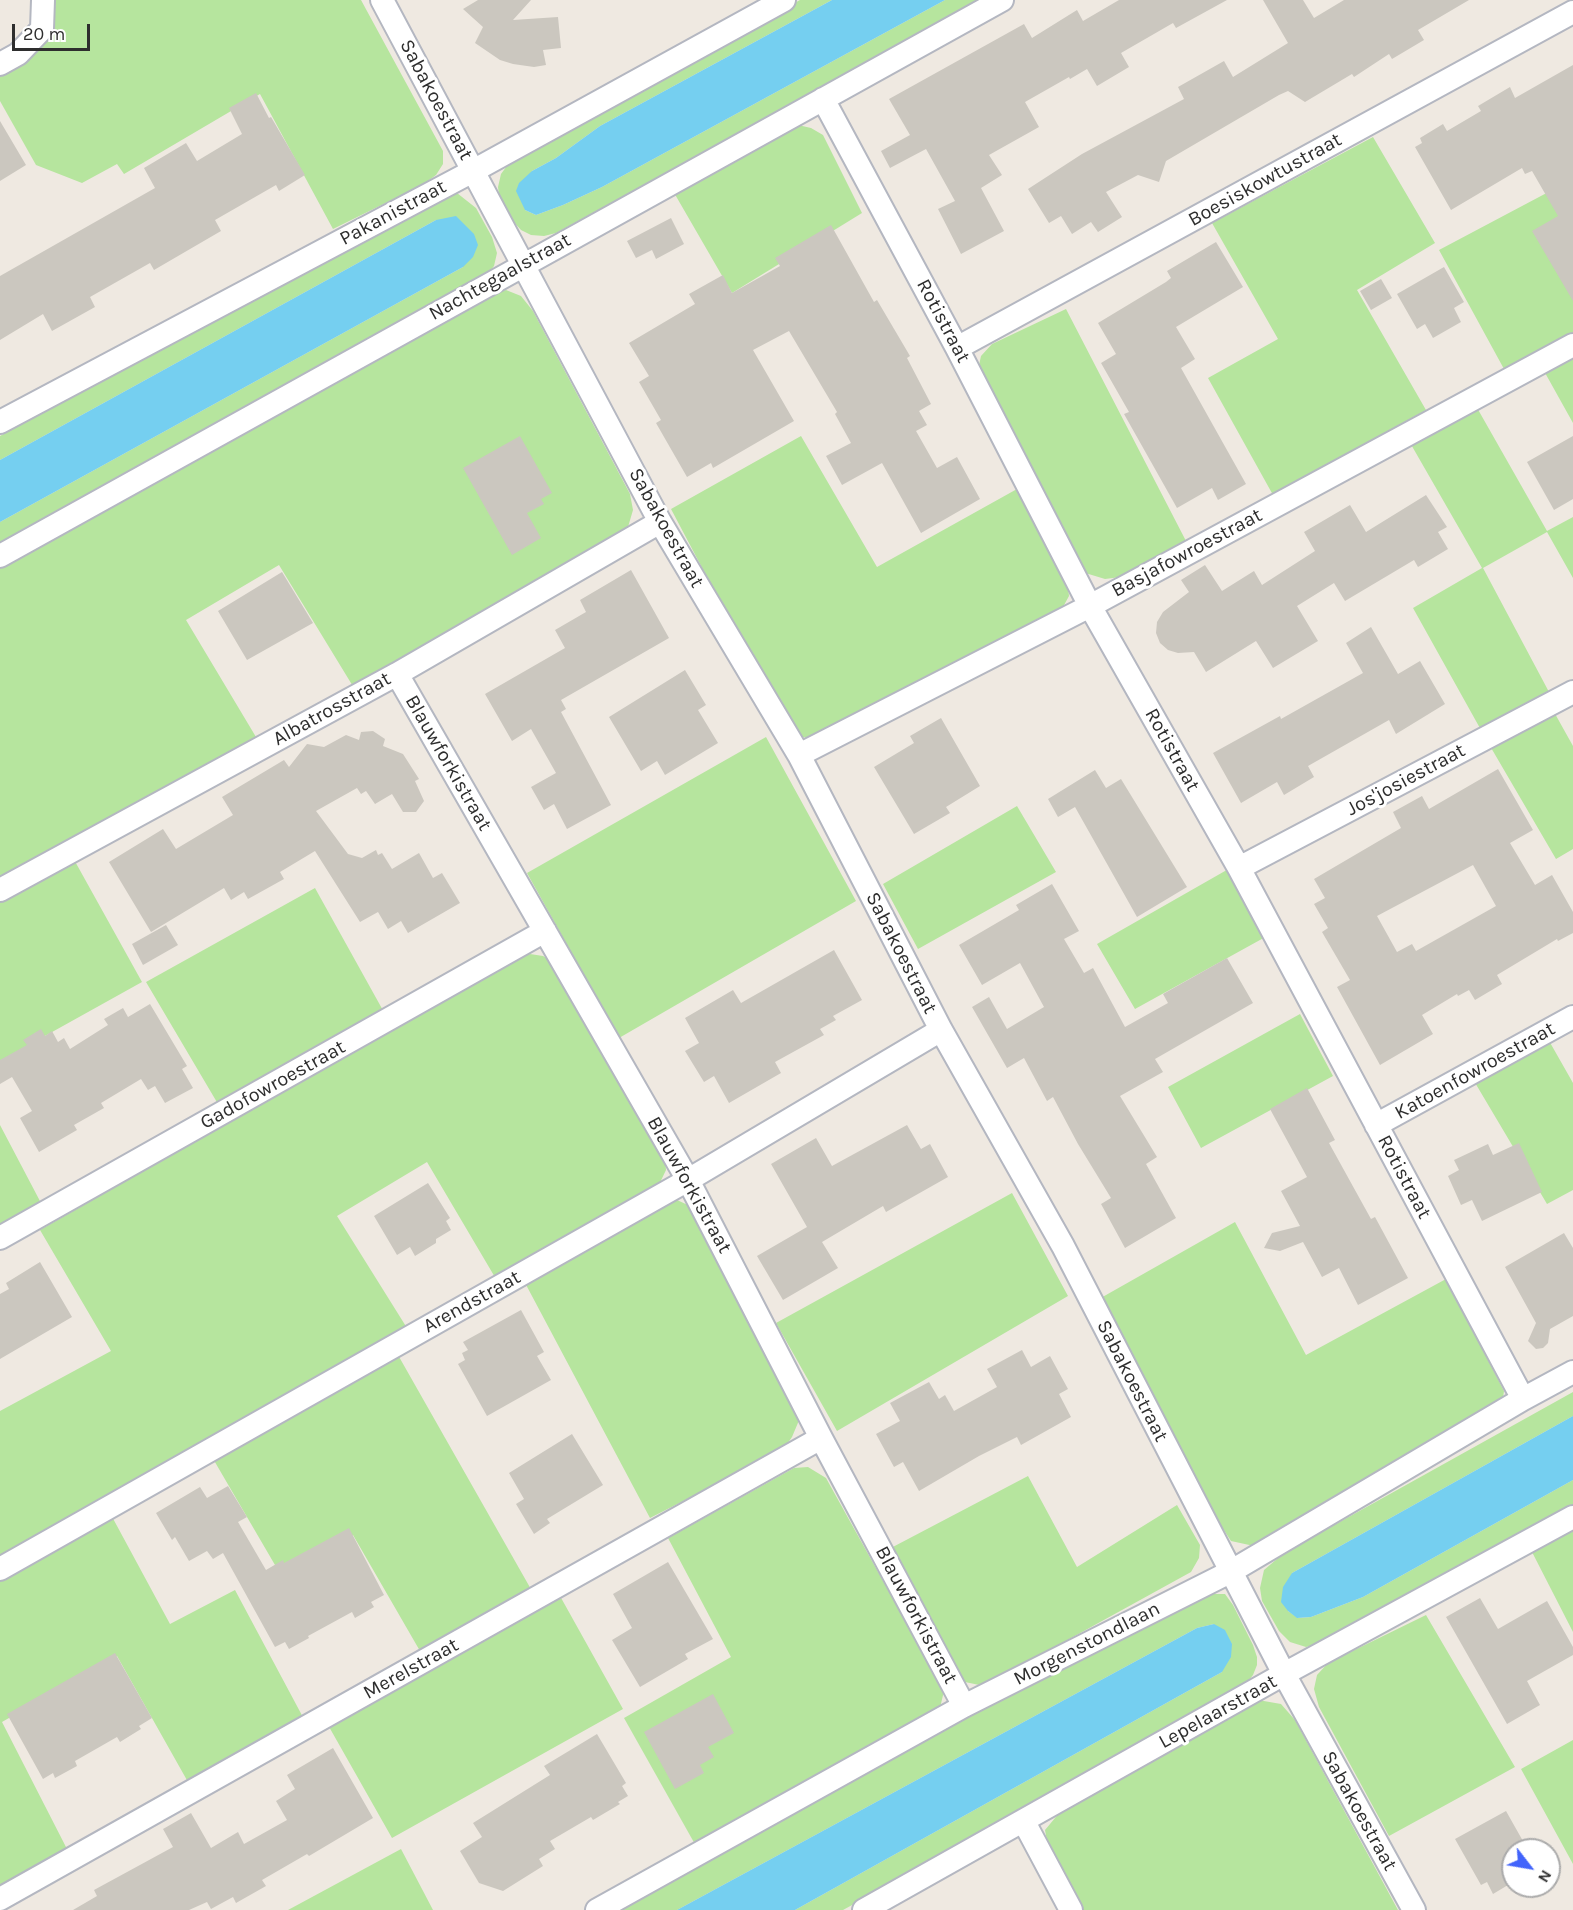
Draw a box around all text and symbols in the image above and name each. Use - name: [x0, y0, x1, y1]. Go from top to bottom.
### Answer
- scale bar: [15, 12, 93, 50]
- text: 20 m: [23, 23, 65, 45]
- street label: Sabakoestraat: [394, 36, 478, 164]
- street label: Boesiskowtustraat: [1184, 128, 1346, 232]
- street label: Pakanistraat: [336, 175, 450, 251]
- street label: Nachtegaalstraat: [425, 228, 575, 326]
- street label: Rotistraat: [911, 275, 975, 367]
- street label: Sabakoestraat: [623, 464, 709, 592]
- street label: Basjafowroestraat: [1108, 503, 1266, 603]
- street label: Albatrosstraat: [269, 667, 395, 751]
- street label: Blauwforkistraat: [399, 691, 497, 835]
- street label: Rotistraat: [1139, 704, 1205, 796]
- street label: Jos'josiestraat: [1343, 739, 1469, 821]
- street label: Sabakoestraat: [860, 888, 942, 1018]
- street label: Katoenfowroestraat: [1391, 1017, 1559, 1125]
- street label: Gadofowroestraat: [196, 1035, 350, 1135]
- street label: Blauwforkistraat: [641, 1112, 737, 1258]
- street label: Rotistraat: [1372, 1131, 1436, 1223]
- street label: Arendstraat: [419, 1265, 525, 1339]
- street label: Sabakoestraat: [1091, 1316, 1173, 1446]
- street label: Blauwforkistraat: [870, 1542, 962, 1688]
- street label: Morgenstondlaan: [1010, 1597, 1164, 1691]
- street label: Merelstraat: [359, 1633, 463, 1705]
- street label: Lepelaarstraat: [1155, 1670, 1281, 1754]
- street label: Sabakoestraat: [1316, 1747, 1402, 1875]
- north arrow: [1501, 1838, 1561, 1898]
- text: N: [1534, 1867, 1556, 1886]

